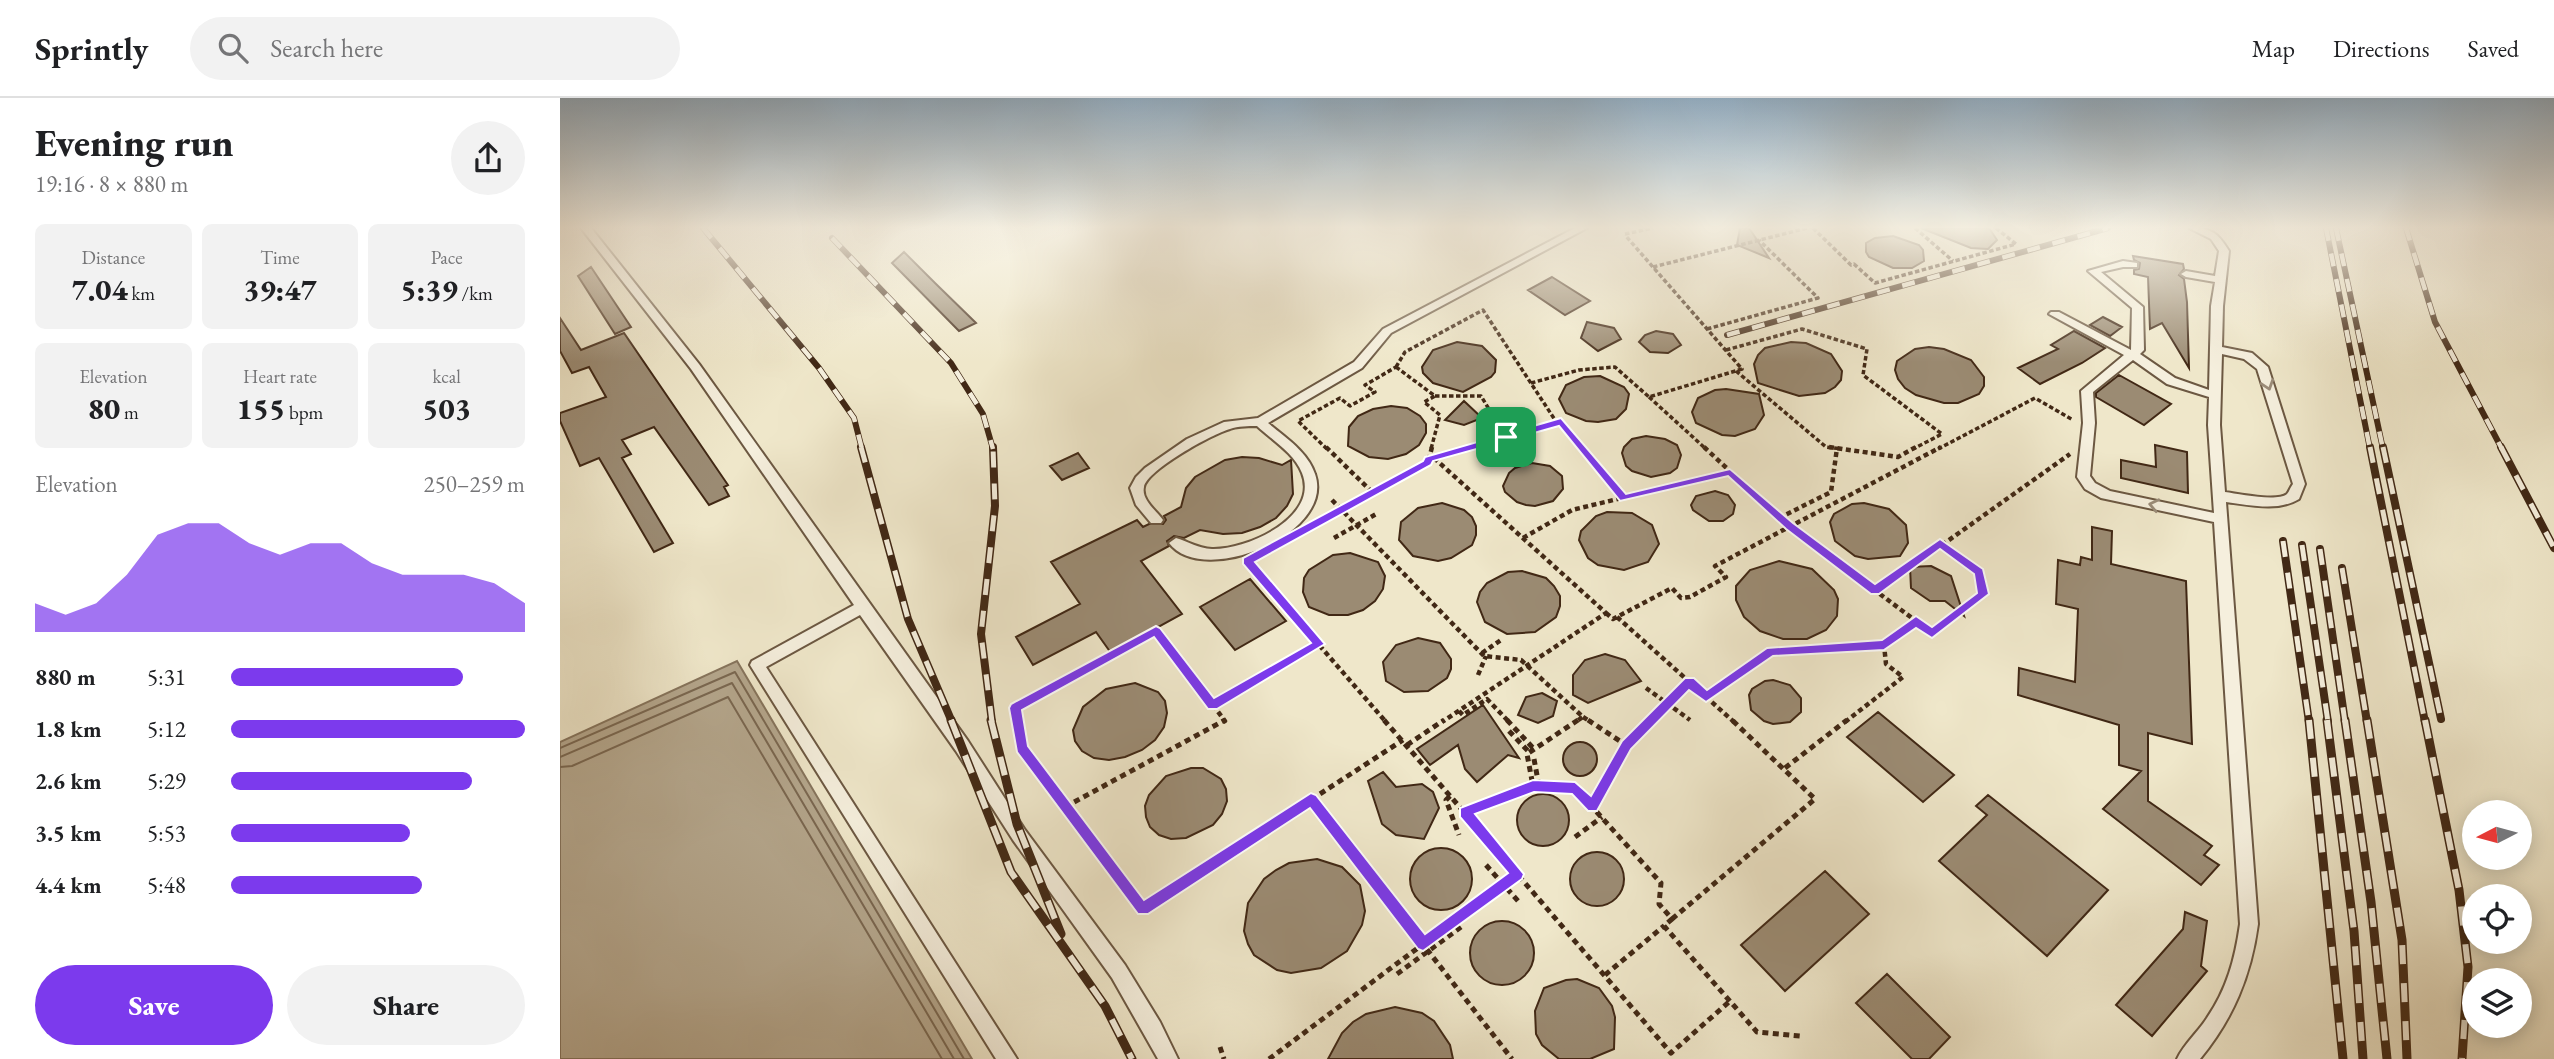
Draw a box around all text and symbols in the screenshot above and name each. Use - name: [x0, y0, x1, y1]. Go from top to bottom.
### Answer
- search box: [190, 17, 680, 80]
- text: Sprintly: [35, 27, 148, 70]
- icon: search: [214, 29, 252, 67]
- text: Search here: [270, 31, 383, 65]
- text: Map: [2252, 33, 2295, 64]
- text: Directions: [2333, 33, 2430, 64]
- text: Saved: [2468, 33, 2519, 64]
- text: Evening run: [35, 118, 233, 167]
- button: share: [451, 121, 525, 195]
- text: 19:16 · 8 × 880 m: [35, 169, 188, 199]
- text: Distance: [82, 245, 145, 270]
- text: Time: [260, 245, 300, 270]
- text: Pace: [431, 245, 463, 270]
- text: 7.04: [72, 270, 128, 309]
- text: 39:47: [243, 270, 317, 309]
- text: 5:39: [400, 270, 458, 309]
- text: km: [128, 281, 155, 306]
- text: /km: [458, 281, 493, 306]
- text: Elevation: [79, 364, 148, 389]
- text: Heart rate: [243, 364, 317, 389]
- text: kcal: [432, 364, 461, 389]
- one-way arrow: [2260, 379, 2274, 391]
- text: 80: [88, 389, 120, 428]
- text: 155: [237, 389, 285, 428]
- text: 503: [422, 389, 471, 428]
- text: m: [120, 400, 139, 425]
- text: bpm: [285, 400, 323, 425]
- pin: [1476, 407, 1536, 467]
- icon: arrive: [1487, 418, 1525, 456]
- text: Elevation: [35, 469, 118, 499]
- text: 250–259 m: [424, 469, 525, 499]
- one-way arrow: [2148, 499, 2160, 514]
- text: 880 m: [35, 662, 96, 692]
- text: 5:31: [147, 662, 186, 692]
- text: 1.8 km: [35, 714, 102, 744]
- text: 5:12: [147, 714, 186, 744]
- text: 2.6 km: [35, 766, 102, 796]
- text: 5:29: [147, 766, 186, 796]
- north arrow: [2462, 800, 2532, 870]
- map controls: [2462, 800, 2532, 1038]
- text: 3.5 km: [35, 818, 102, 848]
- text: 5:53: [147, 818, 186, 848]
- text: 4.4 km: [35, 870, 102, 900]
- text: 5:48: [147, 870, 186, 900]
- button: locate: [2462, 884, 2532, 954]
- button: Save: [35, 965, 273, 1045]
- button: Share: [287, 965, 525, 1045]
- button: layers: [2462, 968, 2532, 1038]

